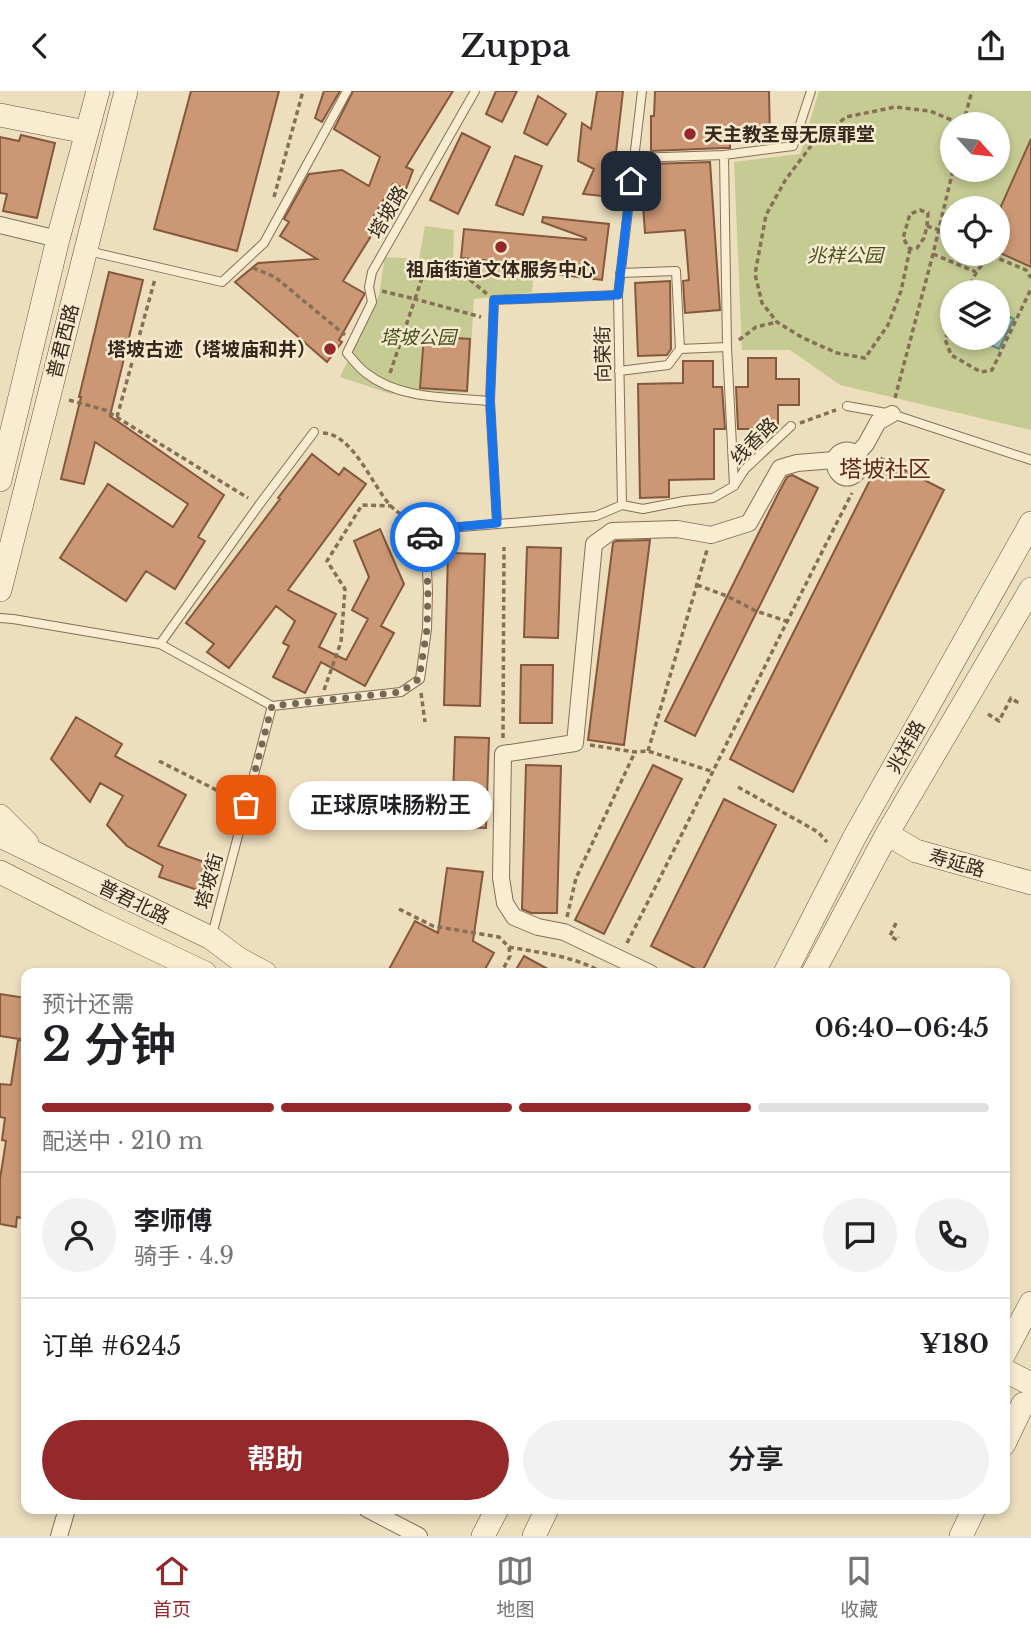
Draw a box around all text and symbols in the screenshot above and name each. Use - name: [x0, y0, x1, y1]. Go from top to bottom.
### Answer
- text: Zuppa: [461, 26, 570, 66]
- icon: back: [21, 27, 59, 65]
- icon: share: [972, 27, 1010, 65]
- north arrow: [940, 112, 1010, 182]
- map controls: [940, 112, 1010, 350]
- place label: 天主教圣母无原罪堂: [704, 123, 875, 146]
- marker: 天主教圣母无原罪堂: [682, 126, 698, 142]
- pin: [601, 151, 661, 211]
- icon: home: [612, 162, 650, 200]
- street label: 塔坡路: [364, 182, 412, 242]
- button: locate: [940, 196, 1010, 266]
- marker: 祖庙街道文体服务中心: [493, 239, 509, 255]
- park label: 兆祥公园: [807, 244, 886, 267]
- place label: 祖庙街道文体服务中心: [406, 258, 596, 281]
- button: layers: [940, 280, 1010, 350]
- street label: 普君西路: [43, 301, 83, 381]
- street label: 向荣街: [591, 325, 615, 383]
- park label: 塔坡公园: [380, 326, 459, 349]
- place label: 塔坡古迹（塔坡庙和井）: [107, 338, 316, 361]
- marker: 塔坡古迹（塔坡庙和井）: [322, 341, 338, 357]
- street label: 线香路: [726, 413, 782, 469]
- district label: 塔坡社区: [839, 455, 931, 483]
- courier: [390, 502, 460, 572]
- icon: car: [406, 518, 444, 556]
- street label: 兆祥路: [882, 716, 930, 778]
- pin: [216, 775, 276, 835]
- callout: 正球原味肠粉王: [288, 781, 491, 829]
- icon: bag: [227, 786, 265, 824]
- text: 正球原味肠粉王: [310, 791, 471, 819]
- street label: 寿延路: [926, 844, 988, 882]
- street label: 塔坡街: [191, 850, 227, 912]
- street label: 普君北路: [95, 875, 173, 929]
- text: 预计还需: [42, 990, 134, 1018]
- text: 06:40–06:45: [814, 1012, 989, 1044]
- text: 2 分钟: [42, 1016, 176, 1073]
- text: 配送中 · 210 m: [42, 1127, 203, 1155]
- button: person: [42, 1198, 116, 1272]
- button: chat: [823, 1198, 897, 1272]
- button: phone: [915, 1198, 989, 1272]
- text: 李师傅: [134, 1205, 212, 1237]
- text: 骑手 · 4.9: [134, 1242, 234, 1270]
- text: ¥180: [919, 1328, 989, 1360]
- text: 订单 #6245: [42, 1330, 182, 1362]
- button: 帮助: [42, 1420, 509, 1500]
- button: 分享: [523, 1420, 989, 1500]
- tab: 首页: [153, 1552, 191, 1621]
- tab: 地图: [496, 1552, 534, 1621]
- tab: 收藏: [840, 1552, 878, 1621]

